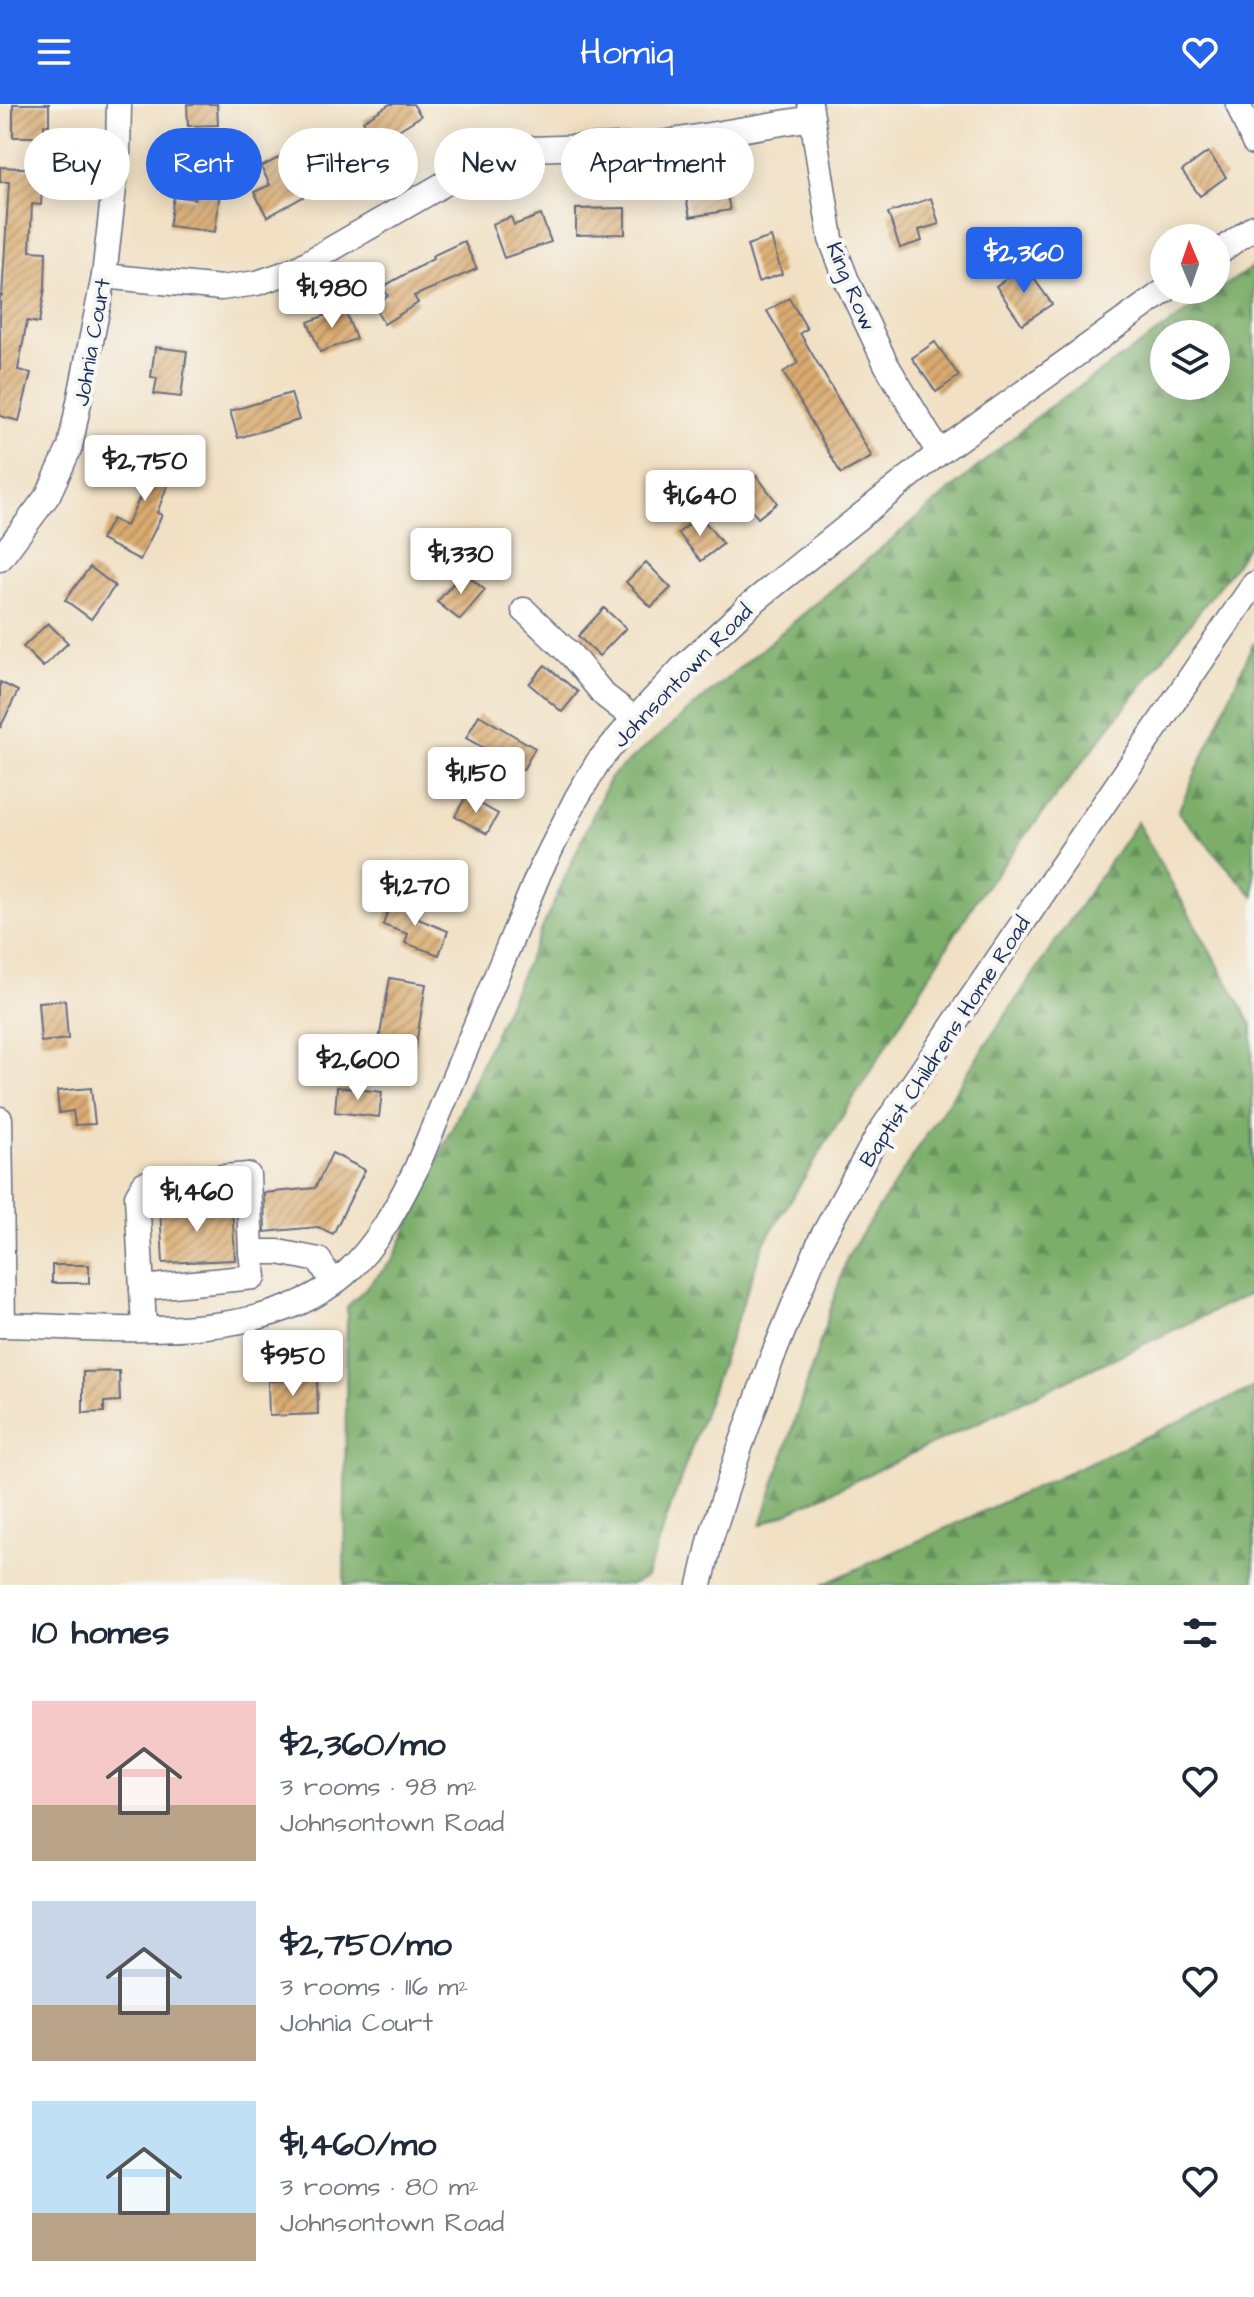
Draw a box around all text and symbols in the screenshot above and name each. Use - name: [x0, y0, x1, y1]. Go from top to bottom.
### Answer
- text: Homiq: [580, 27, 674, 78]
- icon: menu: [32, 30, 76, 74]
- icon: heart: [1178, 30, 1222, 74]
- chip: Buy: [24, 128, 130, 200]
- chip: Rent: [146, 128, 262, 200]
- chip: Filters: [278, 128, 418, 200]
- chip: New: [434, 128, 545, 200]
- chip: Apartment: [561, 128, 754, 200]
- north arrow: [1150, 224, 1230, 304]
- map controls: [1150, 224, 1230, 400]
- pin: $2,360: [959, 227, 1089, 295]
- text: $2,360: [984, 235, 1064, 271]
- street label: King Row: [817, 237, 883, 336]
- pin: $1,980: [267, 262, 397, 330]
- text: $1,980: [297, 270, 367, 306]
- street label: Johnia Court: [66, 276, 119, 409]
- button: layers: [1150, 320, 1230, 400]
- pin: $2,750: [80, 435, 210, 503]
- text: $2,750: [103, 443, 187, 479]
- pin: $1,640: [635, 470, 765, 538]
- text: $1,640: [664, 478, 736, 514]
- pin: $1,330: [396, 528, 526, 596]
- text: $1,330: [428, 536, 494, 572]
- street label: Johnsontown Road: [606, 597, 760, 755]
- pin: $1,150: [411, 747, 541, 815]
- text: $1,150: [446, 755, 506, 791]
- pin: $1,270: [350, 860, 480, 928]
- text: $1,270: [380, 868, 450, 904]
- street label: Baptist Childrens Home Road: [852, 910, 1038, 1173]
- pin: $2,600: [293, 1034, 423, 1102]
- text: $2,600: [316, 1042, 400, 1078]
- pin: $1,460: [132, 1166, 262, 1234]
- text: $1,460: [161, 1174, 233, 1210]
- pin: $950: [246, 1330, 340, 1398]
- text: $950: [261, 1338, 325, 1374]
- text: 10 homes: [32, 1609, 169, 1657]
- icon: filters: [1178, 1611, 1222, 1655]
- text: $2,360/mo: [280, 1721, 446, 1769]
- icon: home: [96, 1733, 192, 1829]
- icon: heart: [1178, 1759, 1222, 1803]
- text: 3 rooms · 98 m²: [280, 1769, 477, 1805]
- text: Johnsontown Road: [280, 1805, 504, 1841]
- text: $2,750/mo: [280, 1921, 452, 1969]
- icon: home: [96, 1933, 192, 2029]
- icon: heart: [1178, 1959, 1222, 2003]
- text: 3 rooms · 116 m²: [280, 1969, 468, 2005]
- text: Johnia Court: [280, 2005, 433, 2041]
- text: $1,460/mo: [280, 2121, 436, 2169]
- icon: home: [96, 2133, 192, 2229]
- icon: heart: [1178, 2159, 1222, 2203]
- text: 3 rooms · 80 m²: [280, 2169, 479, 2205]
- text: Johnsontown Road: [280, 2205, 504, 2241]

